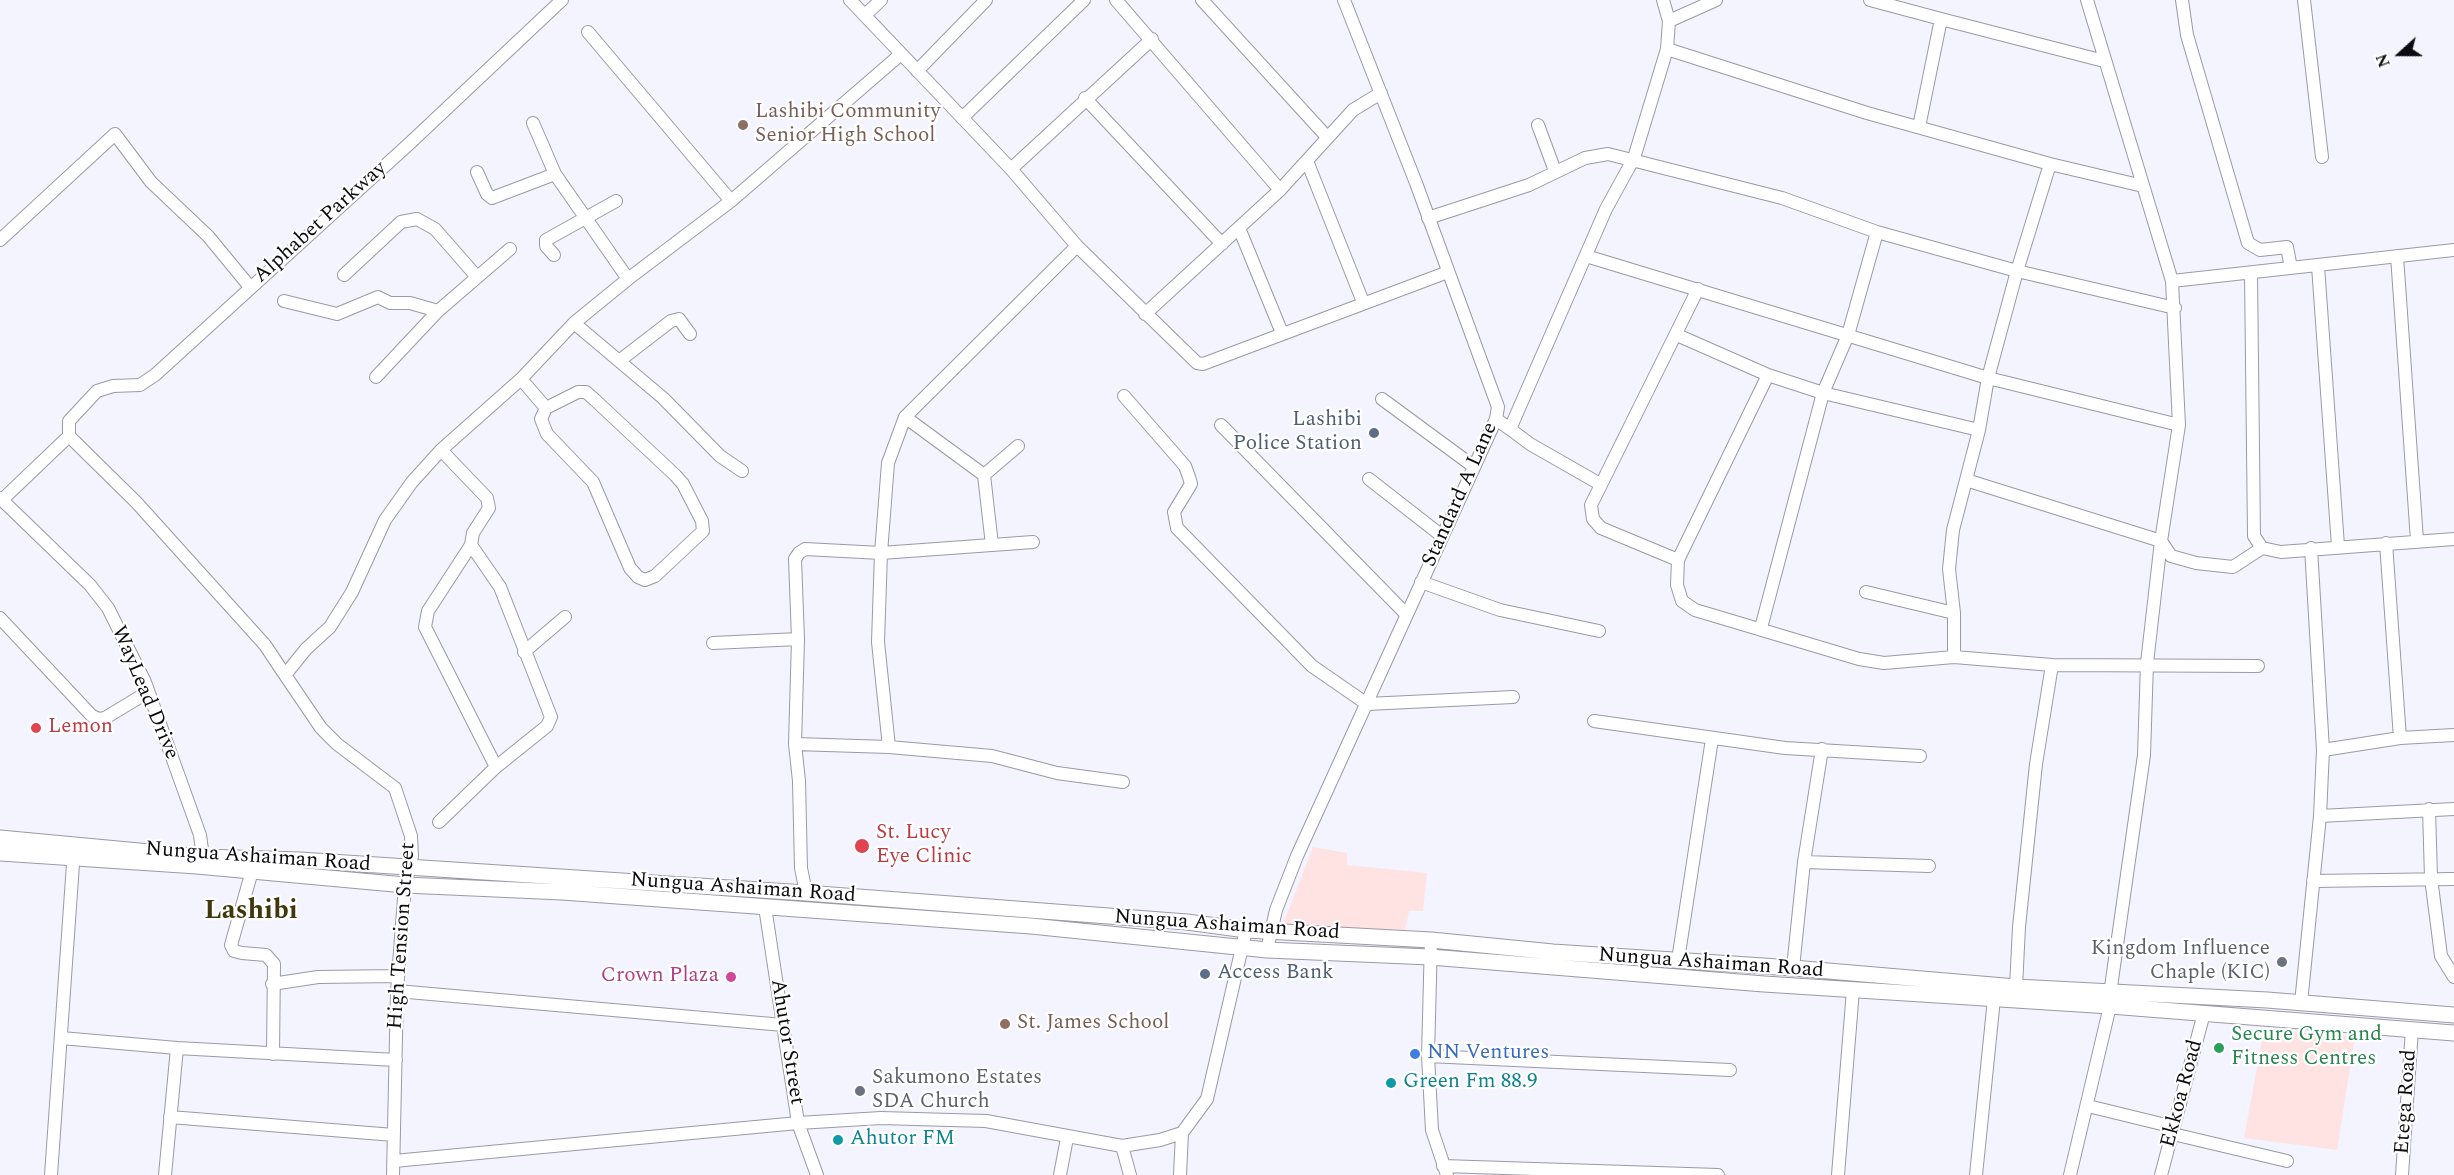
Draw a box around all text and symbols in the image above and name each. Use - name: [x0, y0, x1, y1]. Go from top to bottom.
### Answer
- north arrow: [2370, 24, 2430, 84]
- text: N: [2370, 50, 2397, 71]
- place label: Lashibi Community Senior High School: [755, 100, 941, 150]
- marker: Lashibi Community Senior High School: [736, 118, 750, 132]
- street label: Alphabet Parkway: [249, 157, 393, 289]
- place label: Lashibi Police Station: [1233, 408, 1362, 458]
- street label: Standard A Lane: [1418, 419, 1504, 571]
- marker: Lashibi Police Station: [1367, 426, 1381, 440]
- street label: WayLead Drive: [105, 622, 183, 764]
- place label: Lemon: [48, 715, 113, 741]
- marker: Lemon: [29, 721, 43, 735]
- place label: St. Lucy Eye Clinic: [876, 821, 972, 871]
- marker: St. Lucy Eye Clinic: [853, 837, 871, 855]
- street label: Nungua Ashaiman Road: [144, 838, 372, 878]
- street label: High Tension Street: [384, 842, 422, 1030]
- street label: Nungua Ashaiman Road: [629, 869, 857, 909]
- district label: Lashibi: [204, 897, 298, 929]
- street label: Nungua Ashaiman Road: [1113, 906, 1341, 946]
- place label: Kingdom Influence Chaple (KIC): [2091, 937, 2270, 987]
- street label: Nungua Ashaiman Road: [1597, 944, 1825, 984]
- marker: Kingdom Influence Chaple (KIC): [2275, 955, 2289, 969]
- place label: Access Bank: [1217, 961, 1334, 987]
- place label: Crown Plaza: [601, 964, 719, 990]
- marker: Access Bank: [1198, 967, 1212, 981]
- marker: Crown Plaza: [724, 970, 738, 984]
- street label: Ahutor Street: [764, 977, 808, 1107]
- place label: St. James School: [1017, 1011, 1169, 1037]
- marker: St. James School: [998, 1017, 1012, 1031]
- place label: Secure Gym and Fitness Centres: [2231, 1023, 2382, 1073]
- street label: Ekkoa Road: [2156, 1037, 2210, 1151]
- place label: NN Ventures: [1427, 1041, 1549, 1067]
- marker: Secure Gym and Fitness Centres: [2212, 1041, 2226, 1055]
- marker: NN Ventures: [1408, 1047, 1422, 1061]
- street label: Etega Road: [2391, 1049, 2423, 1155]
- place label: Sakumono Estates SDA Church: [872, 1066, 1042, 1116]
- place label: Green Fm 88.9: [1403, 1070, 1538, 1096]
- marker: Green Fm 88.9: [1384, 1076, 1398, 1090]
- marker: Sakumono Estates SDA Church: [853, 1084, 867, 1098]
- place label: Ahutor FM: [850, 1127, 955, 1153]
- marker: Ahutor FM: [831, 1133, 845, 1147]

